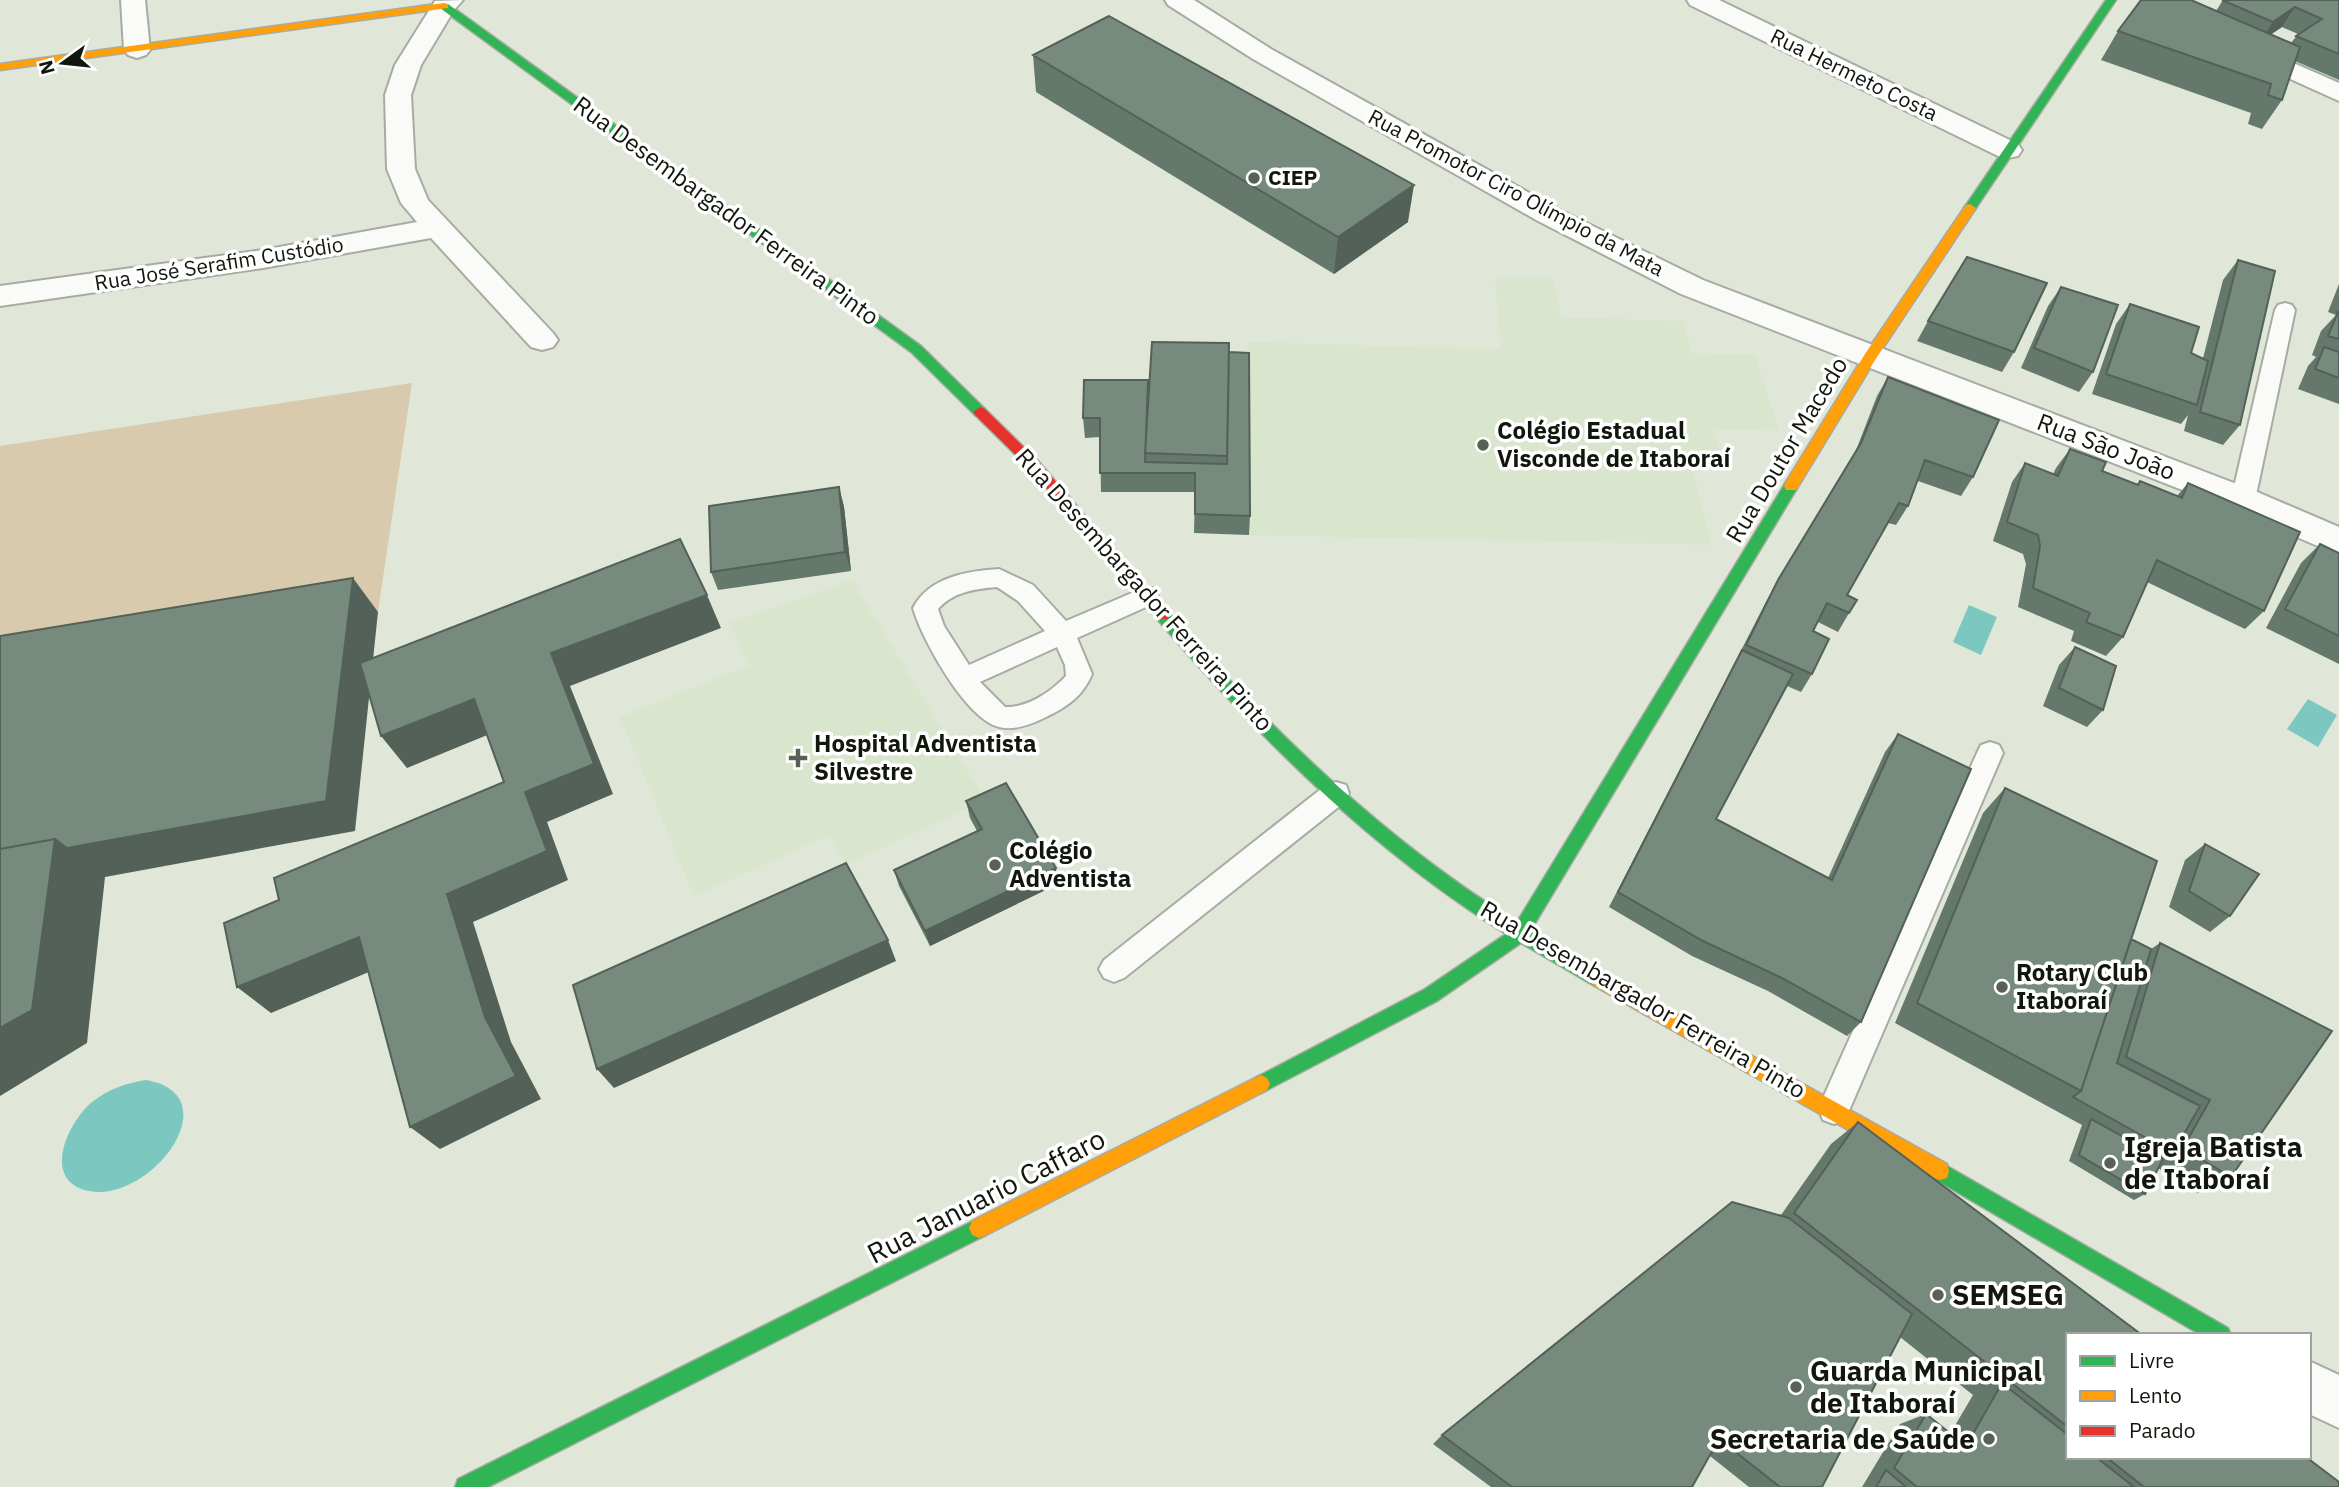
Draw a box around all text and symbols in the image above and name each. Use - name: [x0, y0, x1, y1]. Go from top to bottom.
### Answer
- street label: Rua Hermeto Costa: [1766, 21, 1943, 127]
- north arrow: [28, 28, 98, 98]
- text: N: [33, 58, 60, 77]
- street label: Rua Desembargador Ferreira Pinto: [567, 88, 886, 332]
- street label: Rua Promotor Ciro Olímpio da Mata: [1364, 102, 1669, 282]
- place label: CIEP: [1268, 163, 1317, 191]
- marker: CIEP: [1246, 170, 1262, 186]
- street label: Rua José Serafim Custódio: [92, 229, 345, 297]
- street label: Rua Doutor Macedo: [1718, 351, 1854, 548]
- street label: Rua São João: [2033, 405, 2180, 487]
- place label: Colégio Estadual Visconde de Itaboraí: [1497, 414, 1732, 474]
- marker: Colégio Estadual Visconde de Itaboraí: [1475, 437, 1491, 453]
- street label: Rua Desembargador Ferreira Pinto: [1009, 441, 1281, 738]
- place label: Hospital Adventista Silvestre: [814, 727, 1037, 787]
- marker: Hospital Adventista Silvestre: [788, 748, 808, 768]
- place label: Colégio Adventista: [1009, 834, 1131, 894]
- marker: Colégio Adventista: [987, 857, 1003, 873]
- street label: Rua Desembargador Ferreira Pinto: [1475, 893, 1812, 1106]
- place label: Rotary Club Itaboraí: [2016, 956, 2148, 1016]
- marker: Rotary Club Itaboraí: [1994, 979, 2010, 995]
- street label: Rua Januario Caffaro: [861, 1120, 1111, 1272]
- place label: Igreja Batista de Itaboraí: [2124, 1128, 2303, 1197]
- marker: Igreja Batista de Itaboraí: [2102, 1155, 2118, 1171]
- place label: SEMSEG: [1952, 1276, 2064, 1313]
- marker: SEMSEG: [1930, 1287, 1946, 1303]
- legend: [2066, 1333, 2311, 1459]
- text: Livre: [2129, 1346, 2174, 1374]
- place label: Guarda Municipal de Itaboraí: [1810, 1352, 2042, 1421]
- marker: Guarda Municipal de Itaboraí: [1788, 1379, 1804, 1395]
- text: Lento: [2129, 1381, 2182, 1409]
- text: Parado: [2129, 1416, 2196, 1444]
- place label: Secretaria de Saúde: [1710, 1420, 1975, 1457]
- marker: Secretaria de Saúde: [1981, 1431, 1997, 1447]

